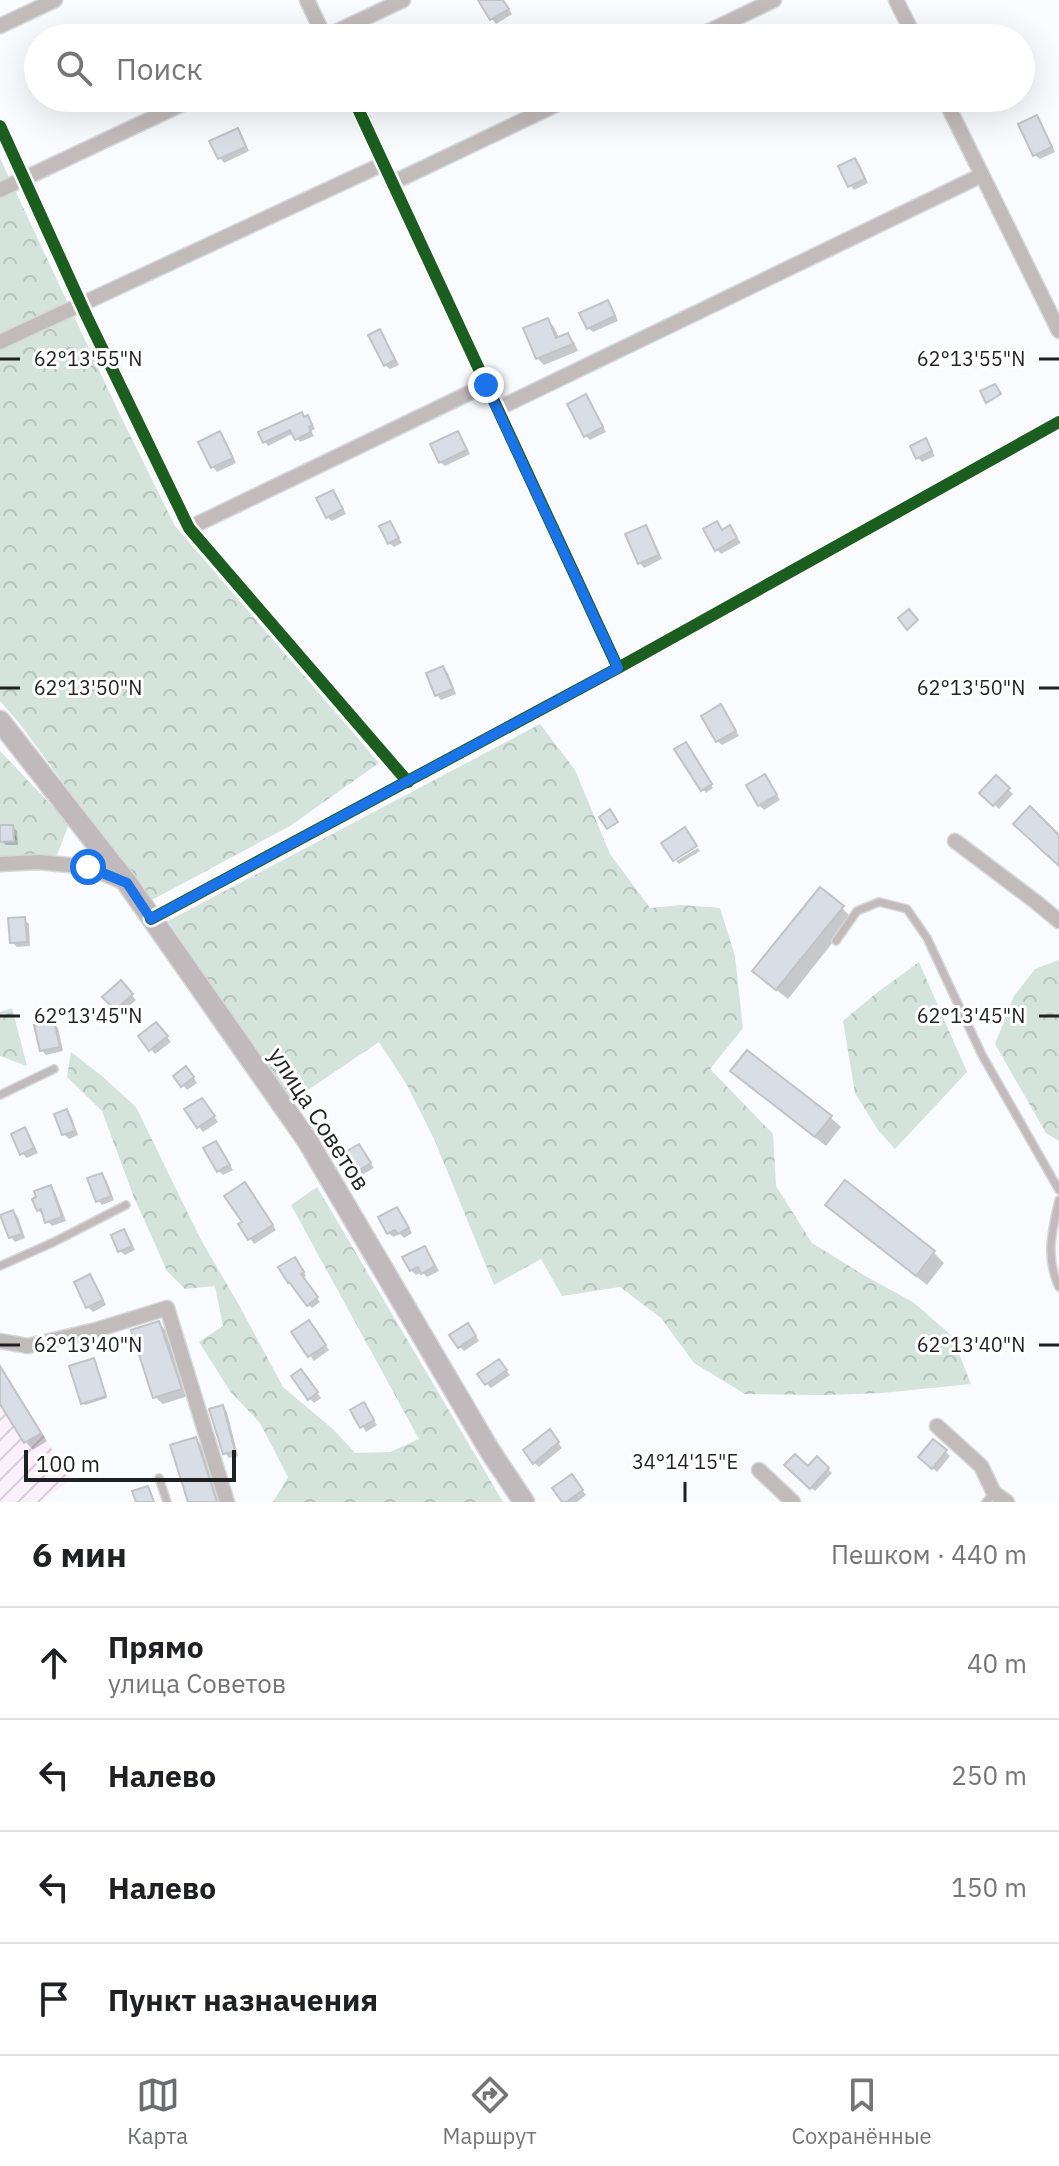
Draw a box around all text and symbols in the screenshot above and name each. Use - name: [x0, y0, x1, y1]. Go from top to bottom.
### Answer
- search box: [24, 24, 1035, 112]
- icon: search: [52, 46, 96, 90]
- text: Поиск: [116, 49, 203, 88]
- text: 62°13'55"N: [34, 345, 142, 372]
- text: 62°13'55"N: [917, 345, 1025, 372]
- route end: [468, 367, 504, 403]
- text: 62°13'50"N: [34, 674, 142, 701]
- text: 62°13'50"N: [917, 674, 1025, 701]
- route start: [70, 849, 106, 885]
- text: 62°13'45"N: [34, 1002, 142, 1029]
- text: 62°13'45"N: [917, 1002, 1025, 1029]
- street label: улица Советов: [262, 1041, 378, 1196]
- text: 62°13'40"N: [34, 1331, 142, 1358]
- text: 62°13'40"N: [917, 1331, 1025, 1358]
- scale bar: [24, 1446, 236, 1482]
- text: 34°14'15"E: [632, 1448, 738, 1475]
- text: 100 m: [36, 1449, 100, 1478]
- text: 6 мин: [32, 1532, 127, 1576]
- text: Пешком · 440 m: [831, 1537, 1027, 1571]
- text: Прямо: [108, 1627, 204, 1666]
- icon: ahead: [32, 1641, 76, 1685]
- text: 40 m: [967, 1646, 1027, 1680]
- text: улица Советов: [108, 1666, 286, 1700]
- icon: left: [32, 1753, 76, 1797]
- text: Налево: [108, 1756, 216, 1795]
- text: 250 m: [951, 1758, 1027, 1792]
- icon: left: [32, 1865, 76, 1909]
- text: Налево: [108, 1868, 216, 1907]
- text: 150 m: [951, 1870, 1027, 1904]
- icon: arrive: [32, 1977, 76, 2021]
- text: Пункт назначения: [108, 1980, 378, 2019]
- tab: Карта: [127, 2073, 188, 2150]
- tab: Маршрут: [443, 2073, 537, 2150]
- tab: Сохранённые: [791, 2073, 932, 2150]

